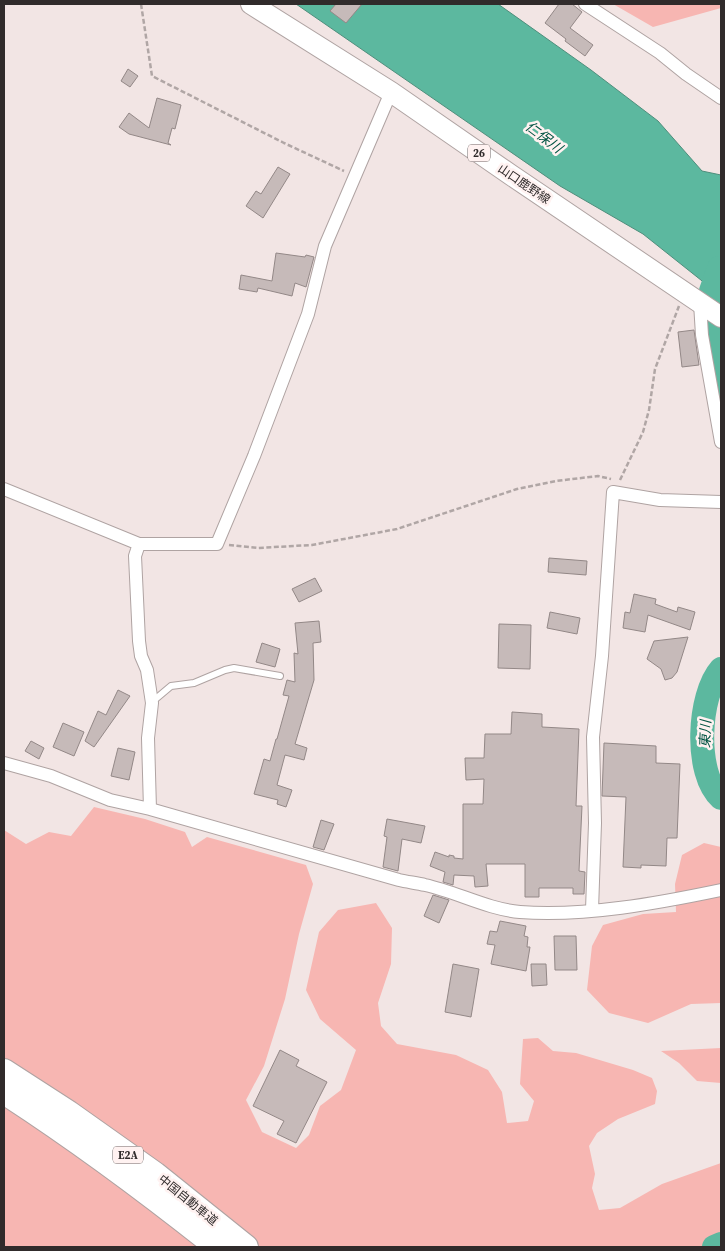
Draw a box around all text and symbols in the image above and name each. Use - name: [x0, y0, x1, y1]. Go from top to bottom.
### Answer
- water label: 仁保川: [521, 116, 568, 159]
- road number: 26: [468, 144, 490, 162]
- street label: 山口鹿野線: [495, 161, 553, 207]
- water label: 東川: [695, 718, 716, 748]
- road number: E2A: [113, 1146, 143, 1164]
- street label: 中国自動車道: [155, 1171, 221, 1229]

